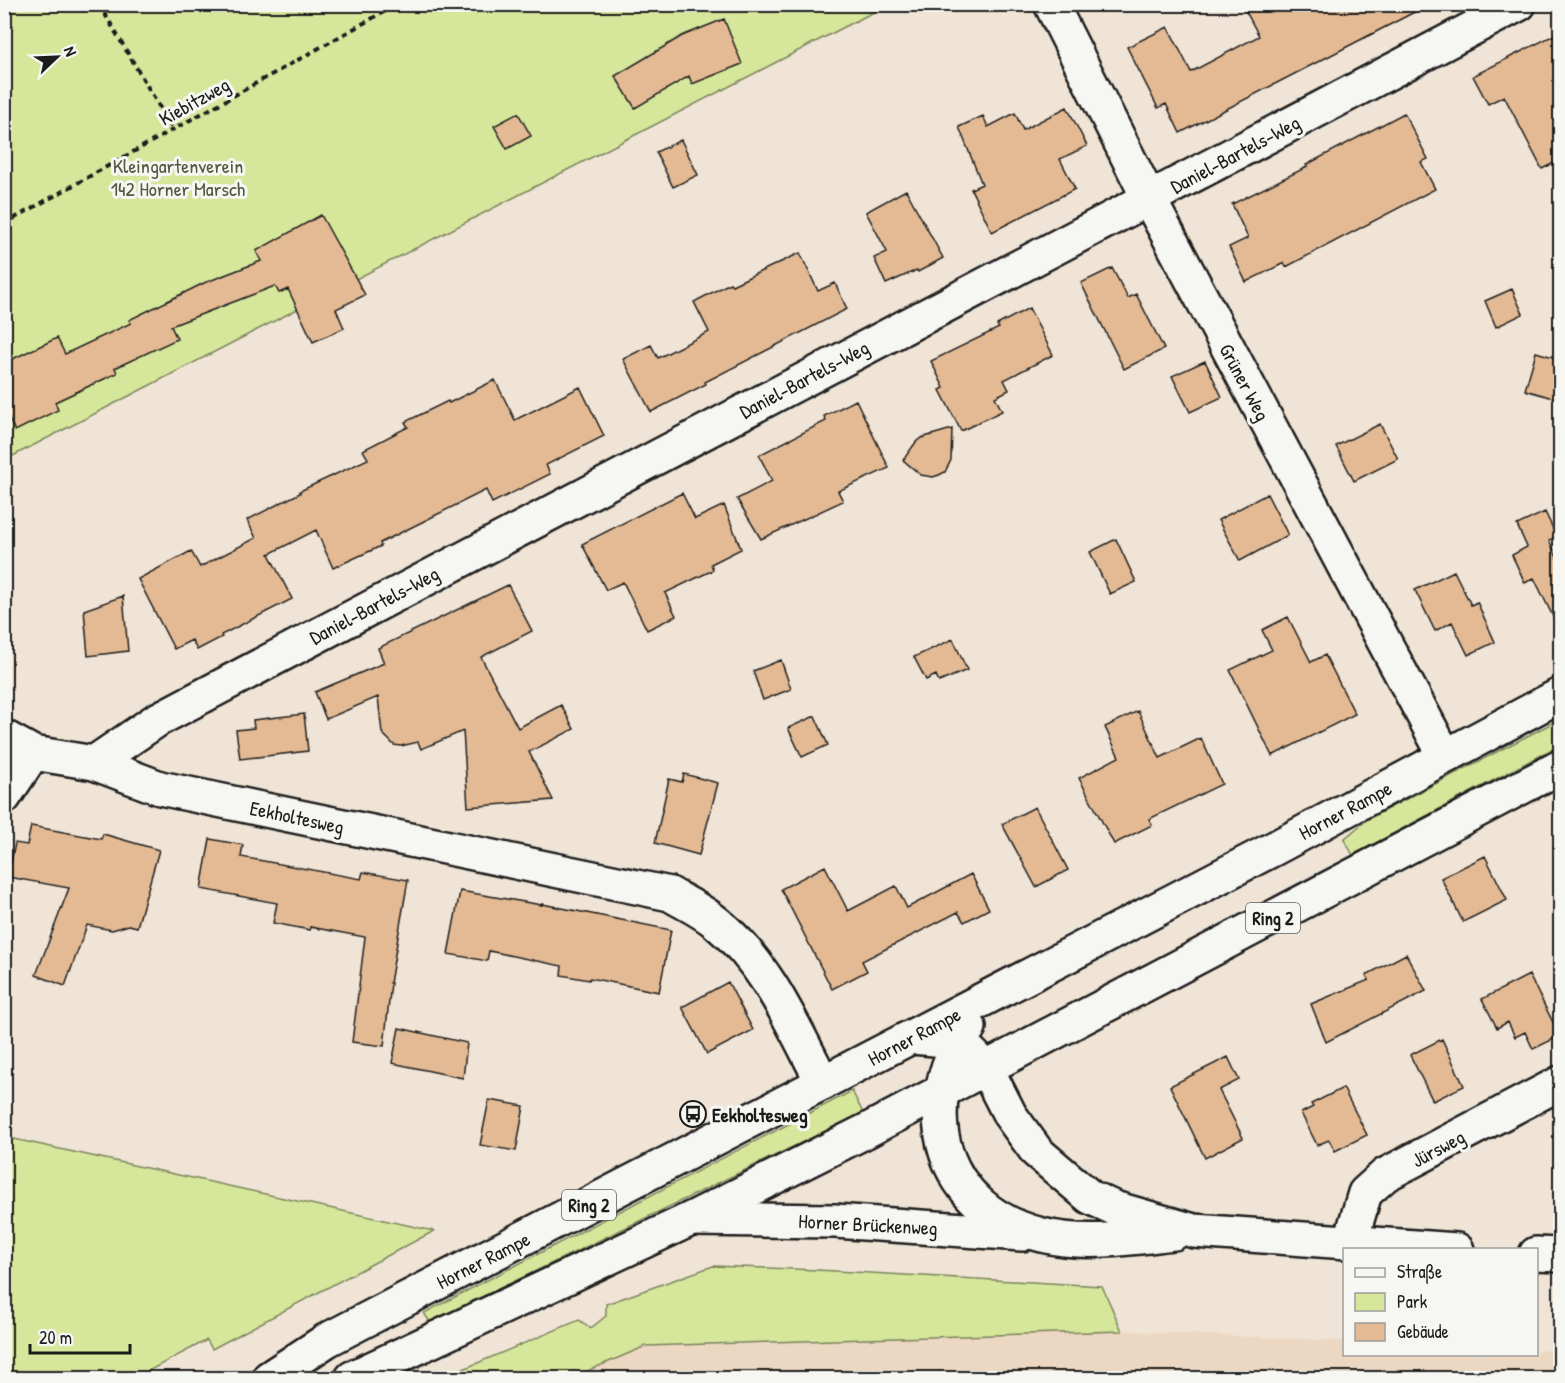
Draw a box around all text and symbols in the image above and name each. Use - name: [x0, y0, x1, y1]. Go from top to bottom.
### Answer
- north arrow: [27, 27, 87, 87]
- text: N: [59, 43, 83, 60]
- street label: Kiebitzweg: [154, 70, 234, 132]
- street label: Daniel-Bartels-Weg: [1166, 108, 1305, 199]
- park label: Kleingartenverein 142 Horner Marsch: [111, 152, 245, 202]
- street label: Daniel-Bartels-Weg: [735, 333, 874, 424]
- street label: Grüner Weg: [1213, 339, 1277, 425]
- street label: Daniel-Bartels-Weg: [305, 559, 444, 650]
- street label: Horner Rampe: [1294, 774, 1396, 846]
- street label: Eekholtesweg: [247, 794, 347, 840]
- road number: Ring 2: [1246, 903, 1300, 933]
- street label: Horner Rampe: [863, 1000, 965, 1072]
- bus stop icon: Eekholtesweg: [678, 1099, 708, 1129]
- place label: Eekholtesweg: [712, 1101, 808, 1129]
- street label: Jürsweg: [1407, 1123, 1470, 1173]
- road number: Ring 2: [562, 1190, 616, 1220]
- street label: Horner Brückenweg: [798, 1207, 938, 1241]
- street label: Horner Rampe: [432, 1225, 534, 1295]
- legend: [1343, 1248, 1538, 1356]
- text: Straße: [1397, 1259, 1442, 1284]
- text: Park: [1397, 1289, 1428, 1314]
- scale bar: [30, 1317, 130, 1355]
- text: Gebäude: [1397, 1319, 1449, 1344]
- text: 20 m: [39, 1325, 72, 1350]

